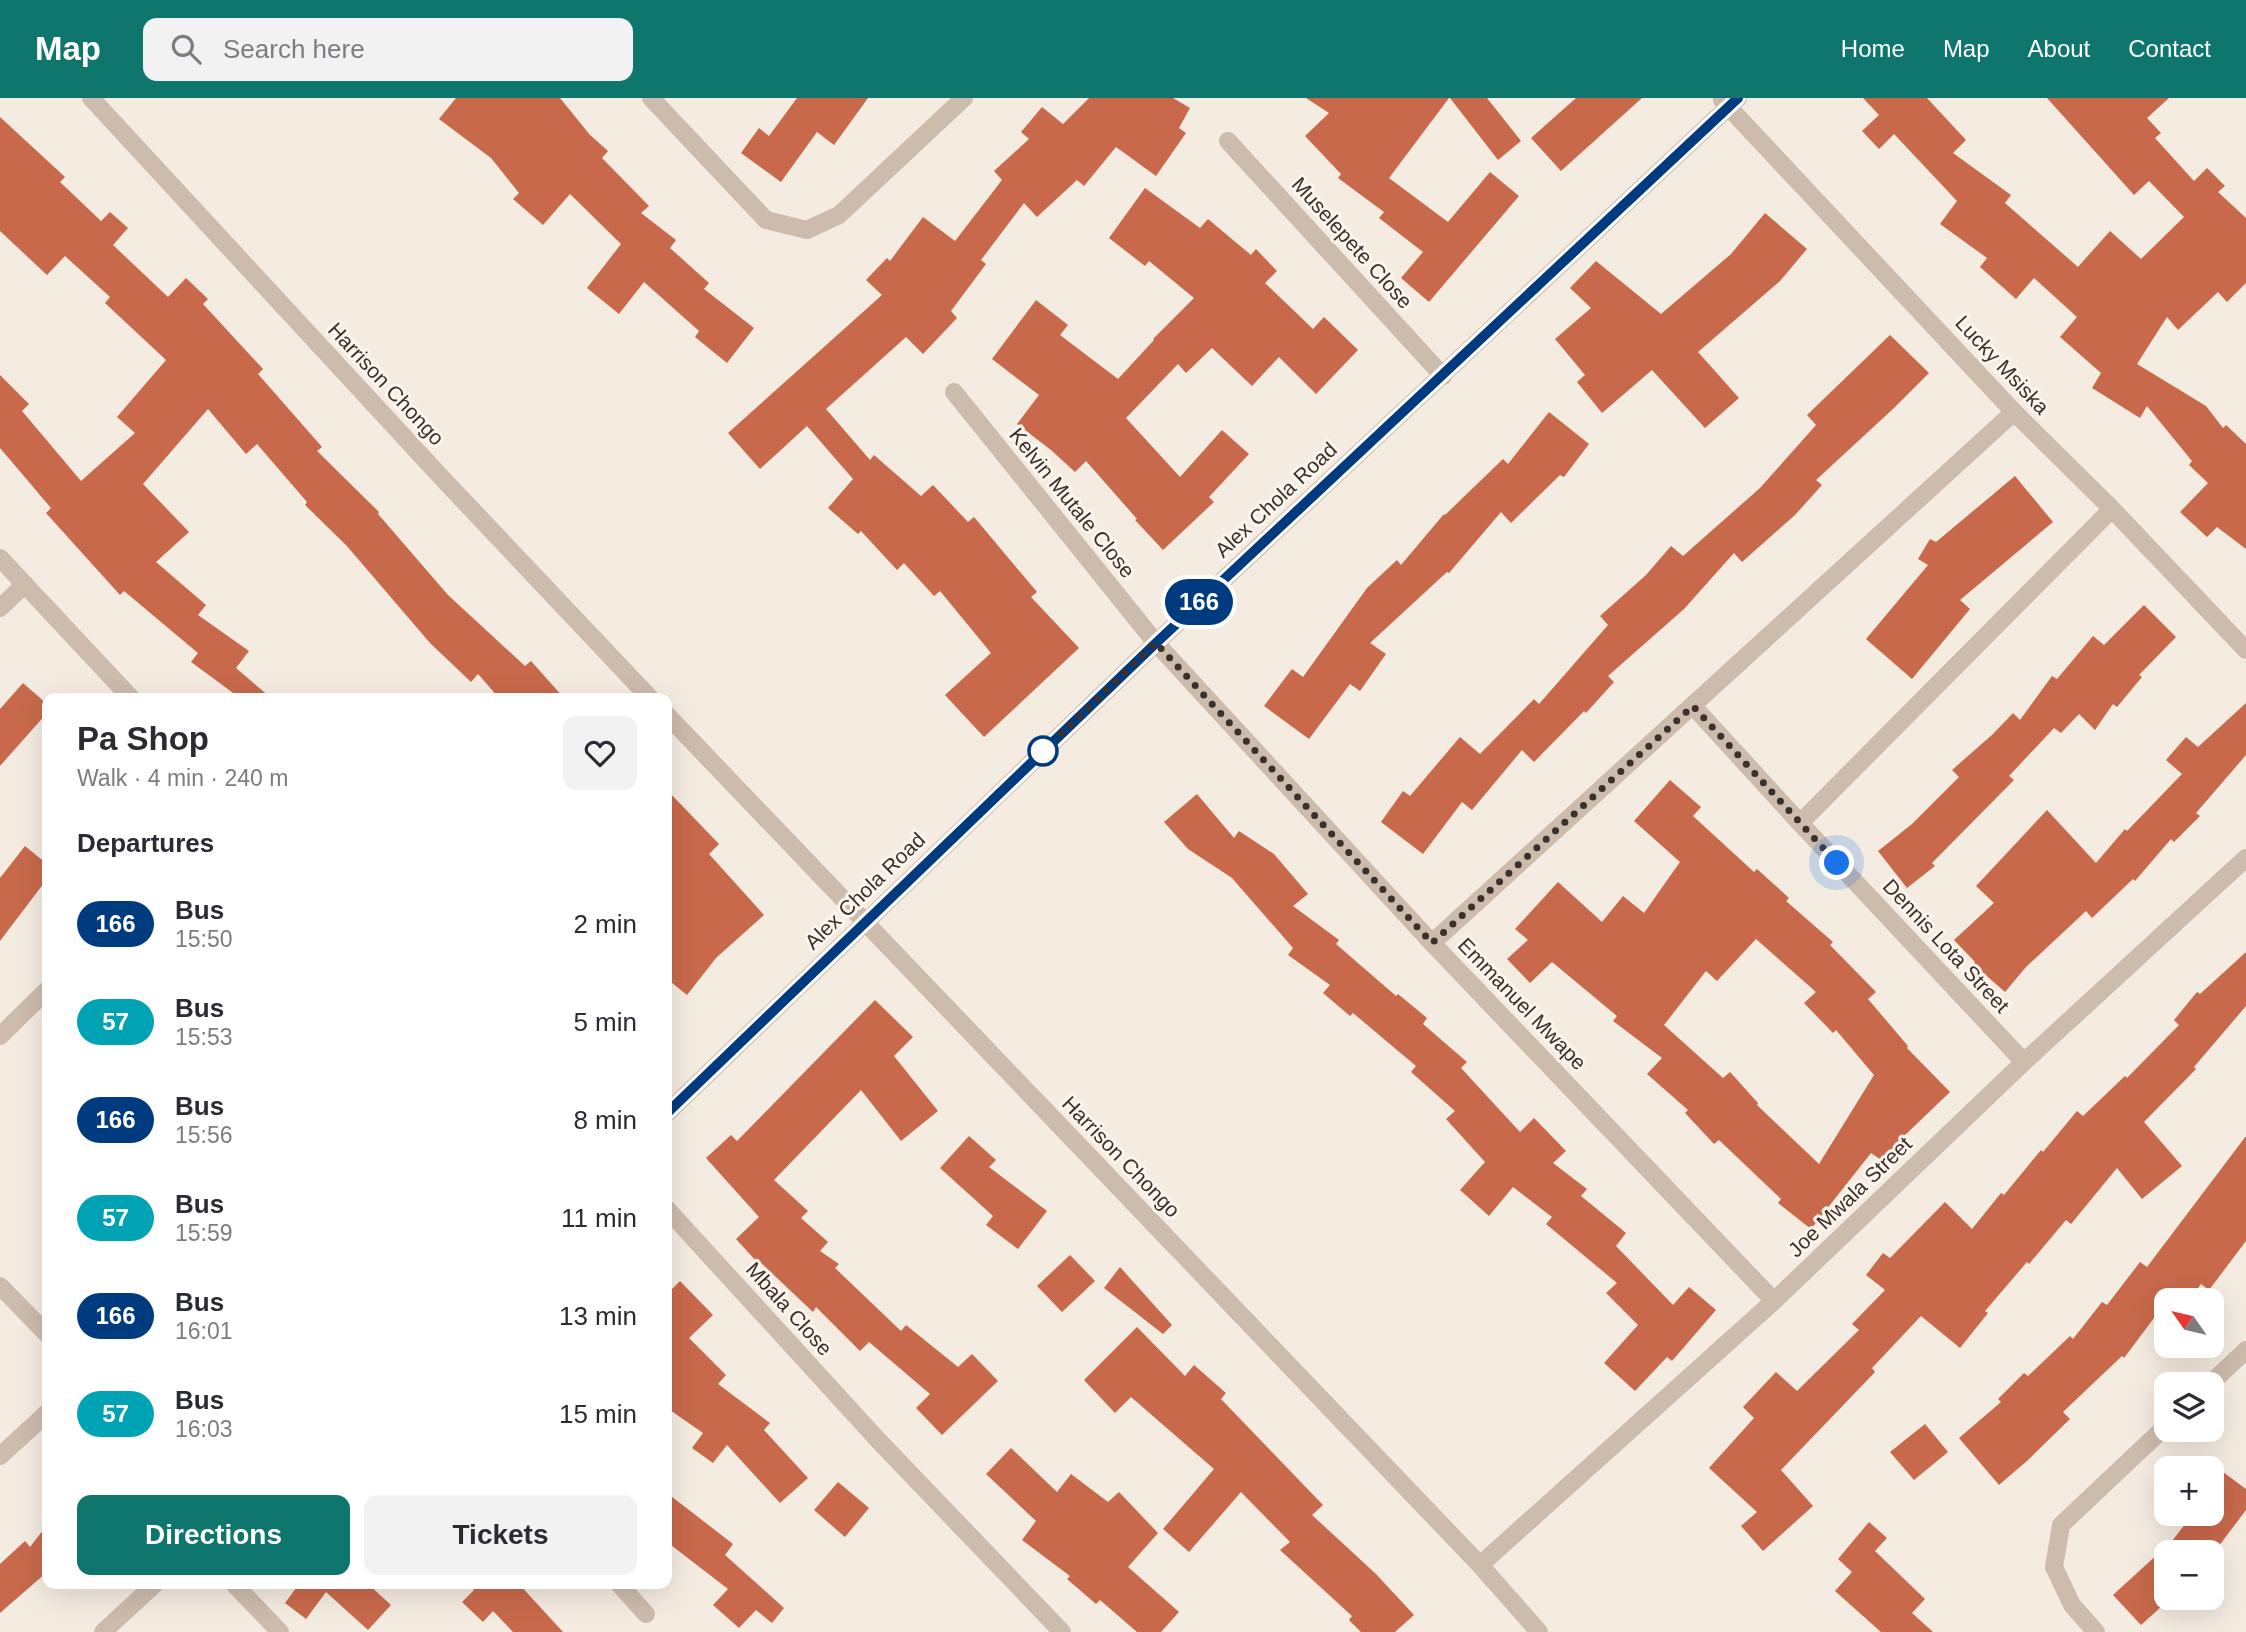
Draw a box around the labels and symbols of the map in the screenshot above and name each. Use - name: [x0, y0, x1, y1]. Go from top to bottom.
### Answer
- street label: Muselepete Close: [1288, 173, 1417, 313]
- street label: Lucky Msiska: [1951, 311, 2054, 419]
- street label: Harrison Chongo: [324, 318, 449, 450]
- street label: Kelvin Mutale Close: [1005, 423, 1140, 582]
- street label: Alex Chola Road: [1210, 437, 1341, 562]
- line badge: 166: [1159, 579, 1239, 625]
- unlabelled marker: [1028, 736, 1058, 766]
- street label: Alex Chola Road: [800, 828, 929, 954]
- your location: [1819, 845, 1854, 880]
- street label: Dennis Lota Street: [1879, 874, 2014, 1017]
- street label: Emmanuel Mwape: [1454, 933, 1591, 1074]
- street label: Harrison Chongo: [1058, 1092, 1185, 1222]
- street label: Joe Mwala Street: [1783, 1132, 1916, 1261]
- street label: Mbala Close: [742, 1258, 837, 1360]
- north arrow: [2154, 1288, 2224, 1358]

